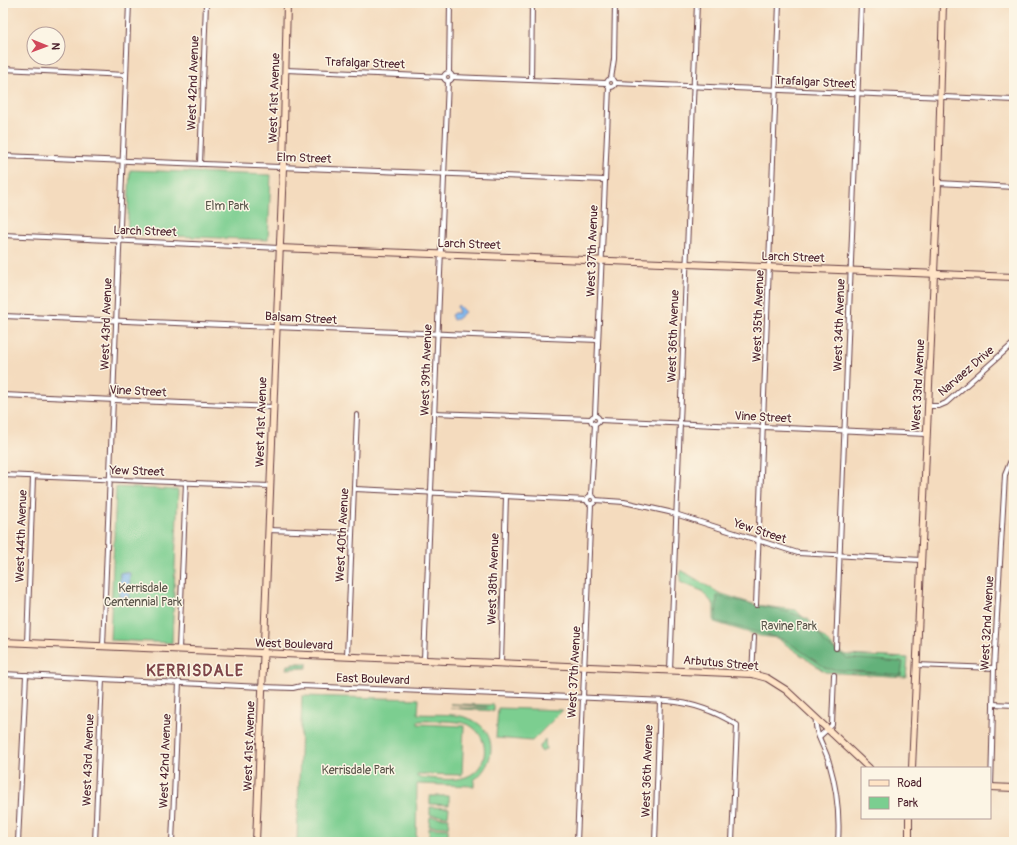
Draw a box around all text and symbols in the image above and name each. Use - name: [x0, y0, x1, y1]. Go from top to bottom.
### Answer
- north arrow: [26, 26, 66, 66]
- street label: West 42nd Avenue: [184, 35, 203, 131]
- text: N: [49, 42, 62, 51]
- street label: West 41st Avenue: [265, 53, 284, 143]
- street label: Trafalgar Street: [325, 55, 405, 72]
- street label: Trafalgar Street: [775, 73, 855, 92]
- street label: Elm Street: [276, 150, 332, 167]
- park label: Elm Park: [205, 199, 249, 214]
- street label: West 37th Avenue: [583, 205, 602, 297]
- street label: Larch Street: [113, 223, 177, 240]
- street label: Larch Street: [437, 236, 501, 253]
- street label: Larch Street: [761, 249, 825, 266]
- street label: West 35th Avenue: [749, 270, 768, 362]
- street label: West 43rd Avenue: [97, 278, 116, 370]
- street label: West 34th Avenue: [830, 278, 849, 372]
- street label: West 36th Avenue: [664, 289, 683, 383]
- street label: Balsam Street: [265, 309, 337, 328]
- street label: West 39th Avenue: [417, 324, 436, 416]
- street label: West 33rd Avenue: [909, 339, 928, 431]
- street label: Narvaez Drive: [935, 343, 997, 400]
- street label: West 41st Avenue: [252, 377, 271, 467]
- street label: Vine Street: [109, 383, 167, 400]
- street label: Vine Street: [734, 409, 792, 426]
- street label: Yew Street: [108, 463, 165, 480]
- street label: West 40th Avenue: [333, 488, 352, 582]
- street label: West 44th Avenue: [12, 489, 31, 583]
- street label: Yew Street: [731, 516, 788, 547]
- street label: West 38th Avenue: [484, 533, 503, 625]
- street label: West 32nd Avenue: [978, 575, 997, 671]
- park label: Kerrisdale Centennial Park: [104, 581, 182, 610]
- park label: Ravine Park: [761, 619, 817, 634]
- street label: West 37th Avenue: [565, 626, 584, 718]
- street label: West Boulevard: [255, 636, 333, 653]
- street label: Arbutus Street: [683, 653, 759, 674]
- district label: KERRISDALE: [146, 661, 244, 681]
- street label: East Boulevard: [336, 671, 410, 688]
- street label: West 41st Avenue: [240, 701, 259, 791]
- street label: West 42nd Avenue: [156, 713, 175, 809]
- street label: West 43rd Avenue: [79, 714, 98, 806]
- street label: West 36th Avenue: [638, 724, 657, 818]
- park label: Kerrisdale Park: [321, 763, 395, 778]
- legend: [861, 767, 991, 819]
- text: Road: [897, 776, 922, 791]
- text: Park: [897, 796, 918, 811]

